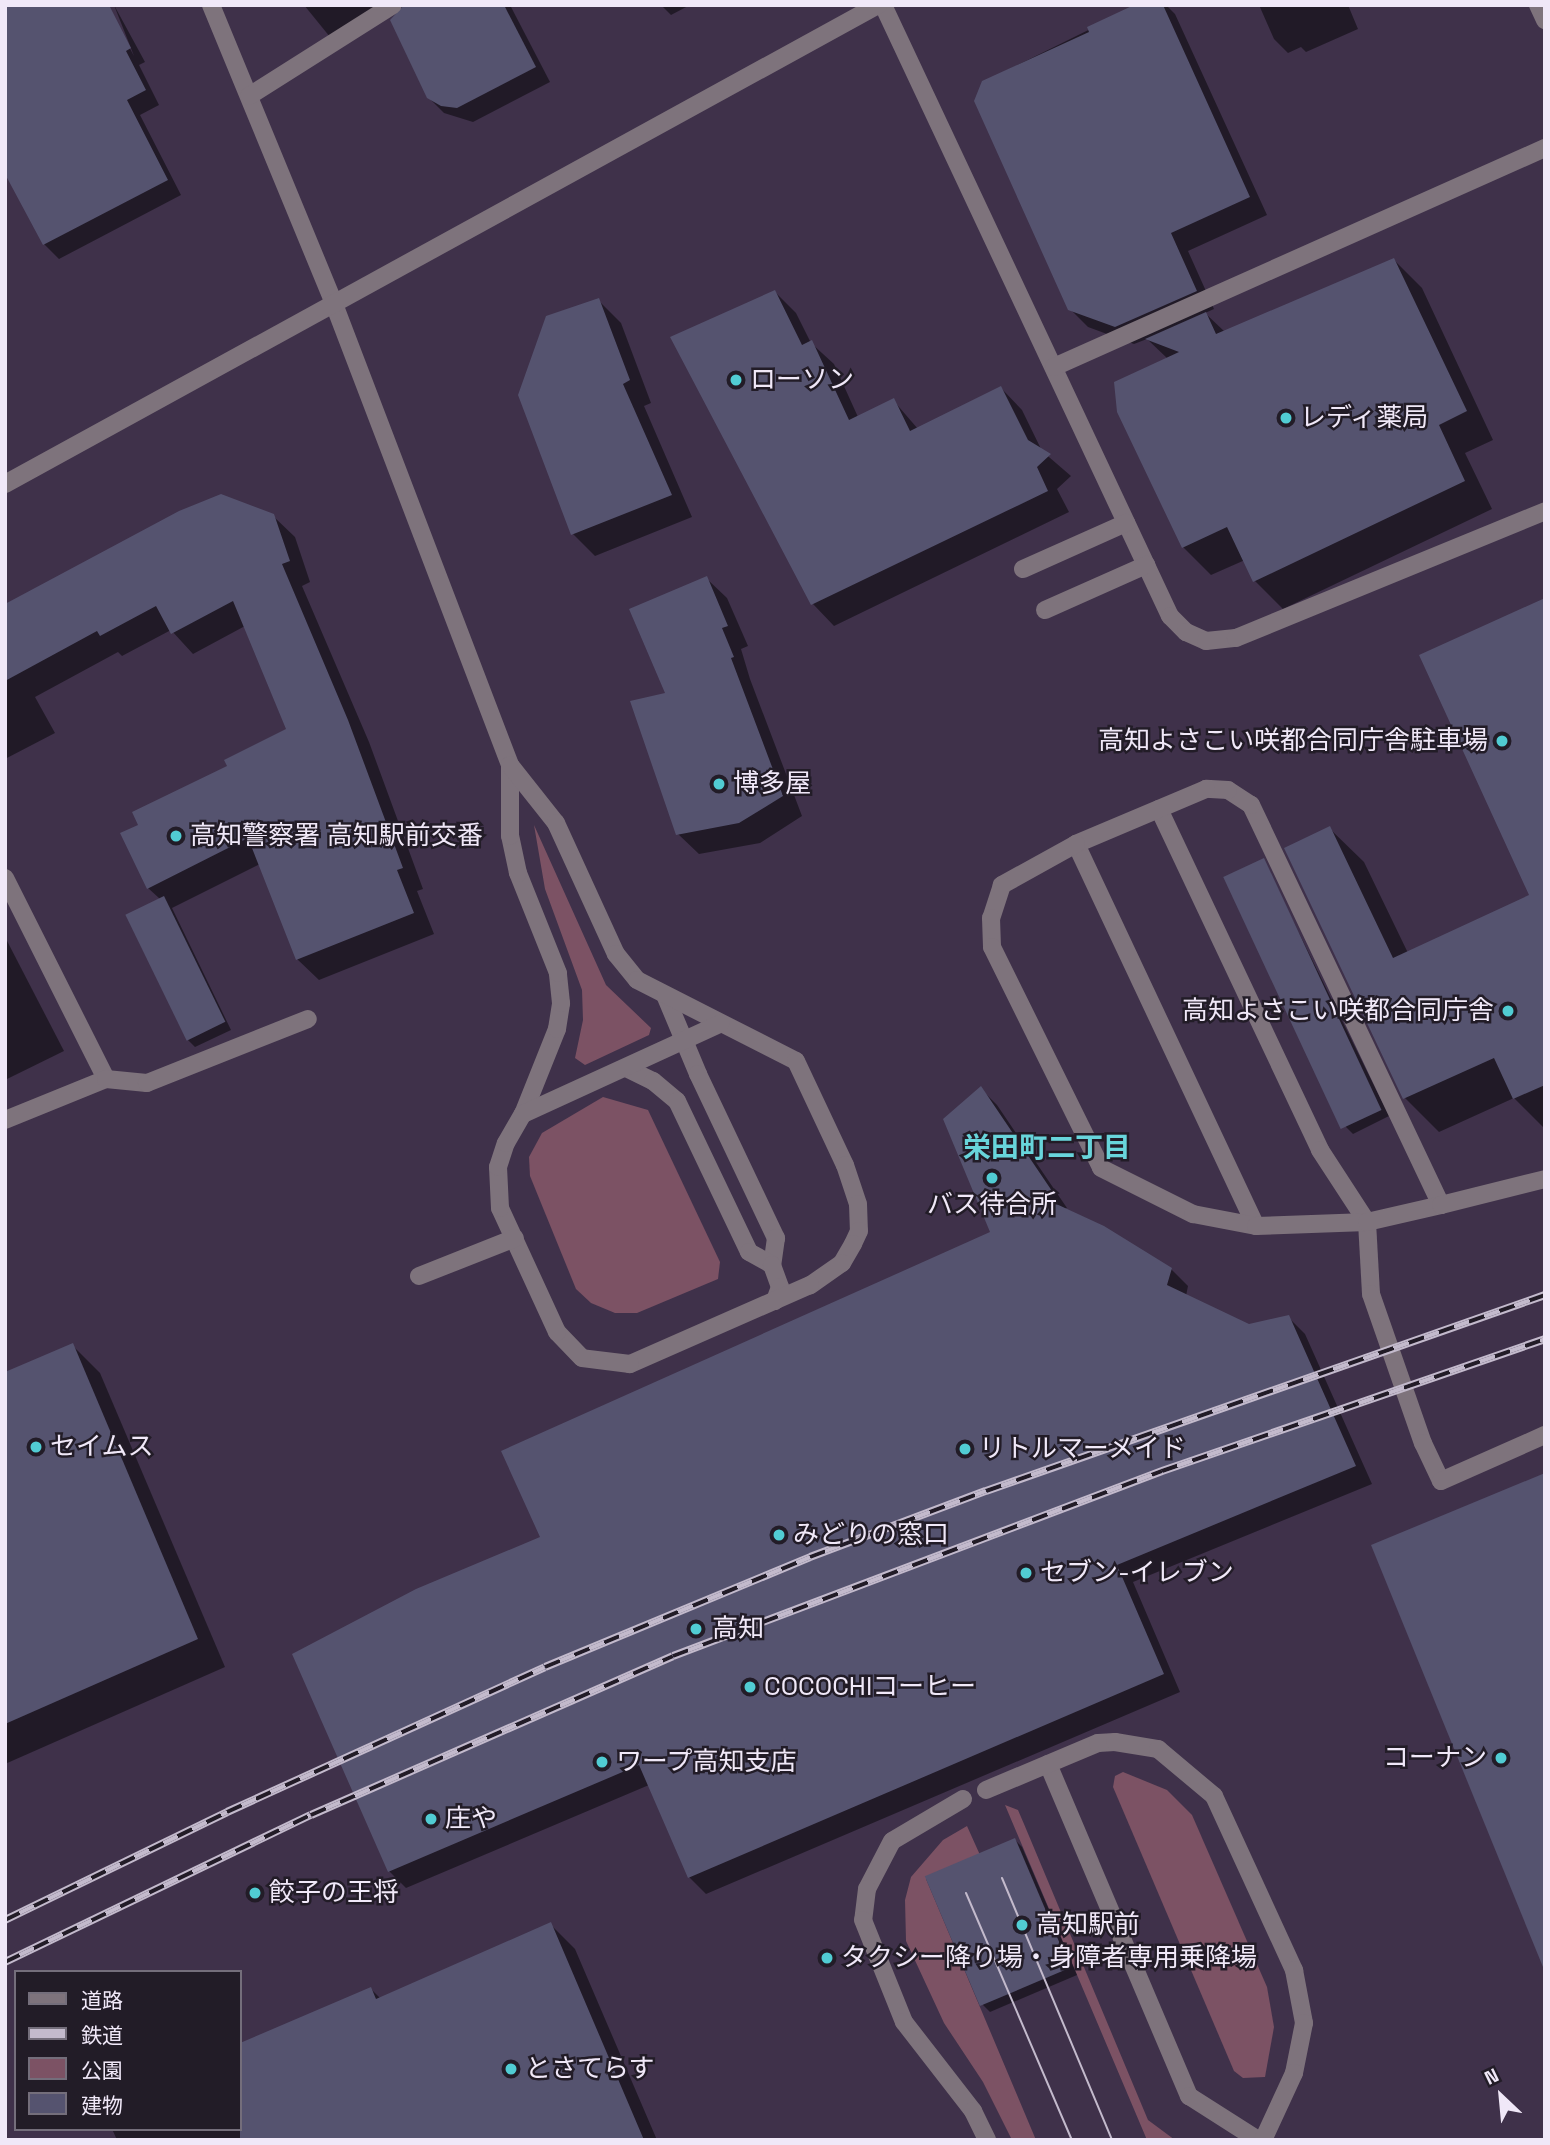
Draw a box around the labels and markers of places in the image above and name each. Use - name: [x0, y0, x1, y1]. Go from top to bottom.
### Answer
- place label: ローソン: [750, 364, 854, 396]
- marker: ローソン: [728, 372, 744, 388]
- place label: レディ薬局: [1300, 402, 1430, 434]
- marker: レディ薬局: [1278, 410, 1294, 426]
- place label: 高知よさこい咲都合同庁舎駐車場: [1098, 725, 1488, 757]
- marker: 高知よさこい咲都合同庁舎駐車場: [1494, 733, 1510, 749]
- place label: 博多屋: [733, 768, 811, 800]
- marker: 博多屋: [711, 776, 727, 792]
- place label: 高知警察署 高知駅前交番: [190, 820, 483, 852]
- marker: 高知警察署 高知駅前交番: [168, 828, 184, 844]
- place label: 高知よさこい咲都合同庁舎: [1182, 995, 1494, 1027]
- marker: 高知よさこい咲都合同庁舎: [1500, 1003, 1516, 1019]
- marker: バス待合所: [984, 1170, 1000, 1186]
- place label: バス待合所: [927, 1189, 1057, 1221]
- place label: セイムス: [50, 1431, 154, 1463]
- place label: リトルマーメイド: [979, 1433, 1187, 1465]
- marker: セイムス: [28, 1439, 44, 1455]
- marker: リトルマーメイド: [957, 1441, 973, 1457]
- place label: みどりの窓口: [793, 1519, 949, 1551]
- marker: みどりの窓口: [771, 1527, 787, 1543]
- place label: セブン-イレブン: [1040, 1557, 1234, 1589]
- marker: セブン-イレブン: [1018, 1565, 1034, 1581]
- place label: 高知: [712, 1613, 764, 1645]
- marker: 高知: [686, 1619, 706, 1639]
- place label: COCOCHIコーヒー: [764, 1671, 976, 1703]
- marker: COCOCHIコーヒー: [742, 1679, 758, 1695]
- place label: コーナン: [1383, 1742, 1487, 1774]
- place label: ワープ高知支店: [616, 1746, 798, 1778]
- marker: コーナン: [1493, 1750, 1509, 1766]
- marker: ワープ高知支店: [594, 1754, 610, 1770]
- place label: 庄や: [445, 1803, 497, 1835]
- marker: 庄や: [423, 1811, 439, 1827]
- place label: 餃子の王将: [269, 1877, 399, 1909]
- marker: 餃子の王将: [247, 1885, 263, 1901]
- place label: 高知駅前: [1036, 1909, 1140, 1941]
- marker: 高知駅前: [1014, 1917, 1030, 1933]
- place label: タクシー降り場・身障者専用乗降場: [841, 1942, 1257, 1974]
- marker: タクシー降り場・身障者専用乗降場: [819, 1950, 835, 1966]
- place label: とさてらす: [525, 2053, 655, 2085]
- marker: とさてらす: [503, 2061, 519, 2077]

